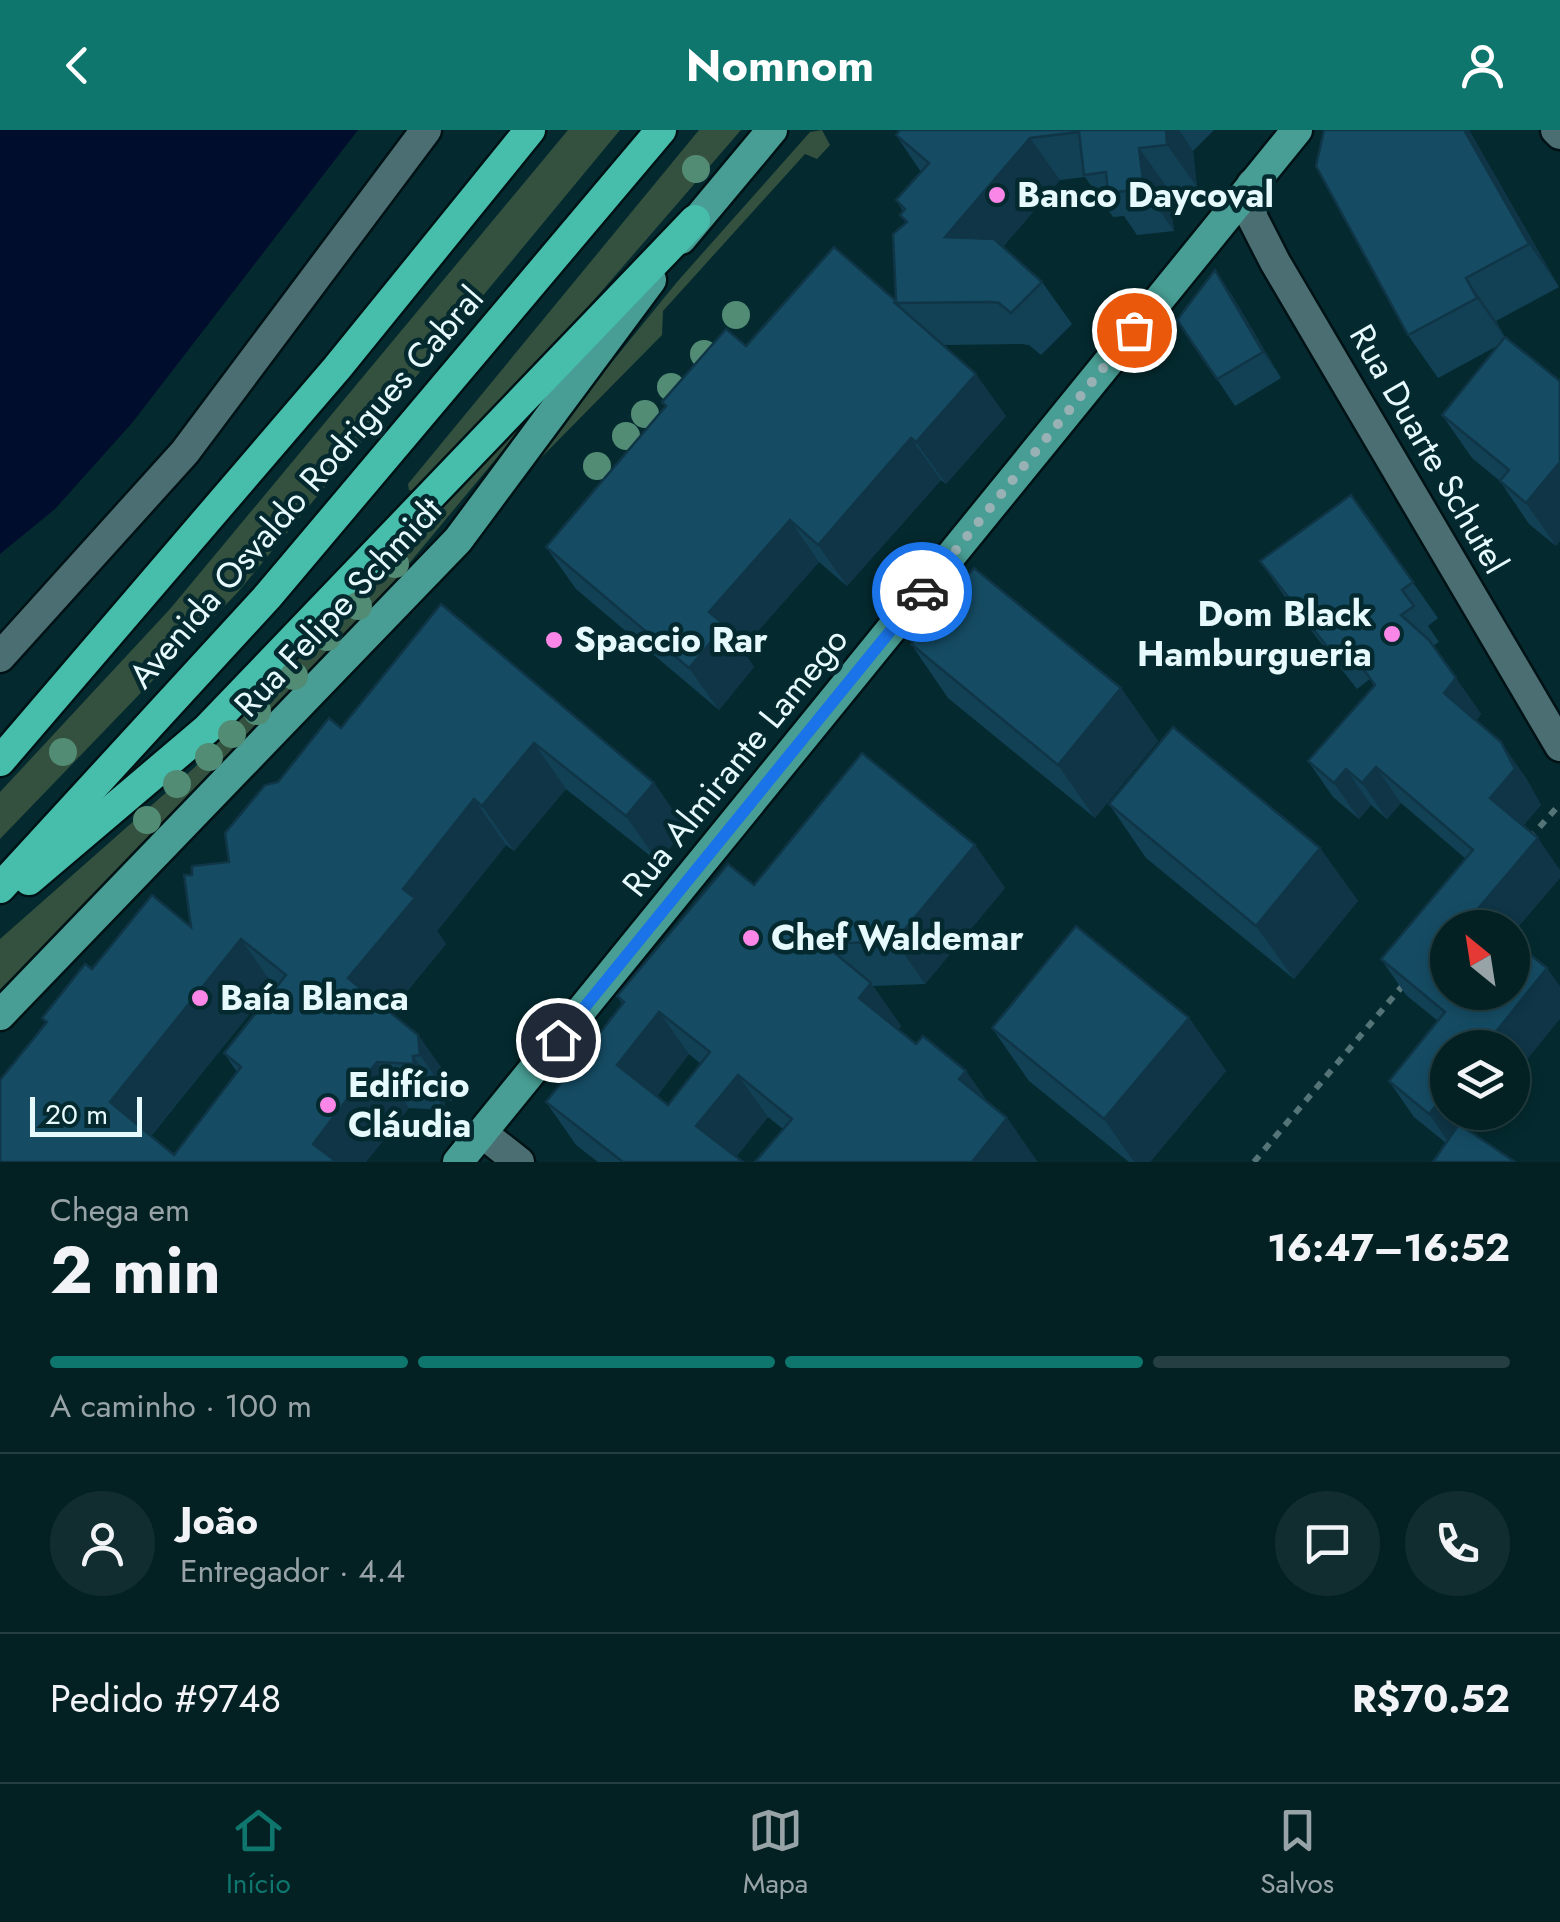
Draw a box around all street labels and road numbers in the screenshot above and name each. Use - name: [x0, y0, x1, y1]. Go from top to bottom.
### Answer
- street label: Avenida Osvaldo Rodrigues Cabral: [117, 275, 495, 699]
- street label: Rua Duarte Schutel: [1337, 315, 1521, 583]
- street label: Rua Felipe Schmidt: [223, 485, 454, 728]
- street label: Rua Almirante Lamego: [610, 616, 860, 908]

